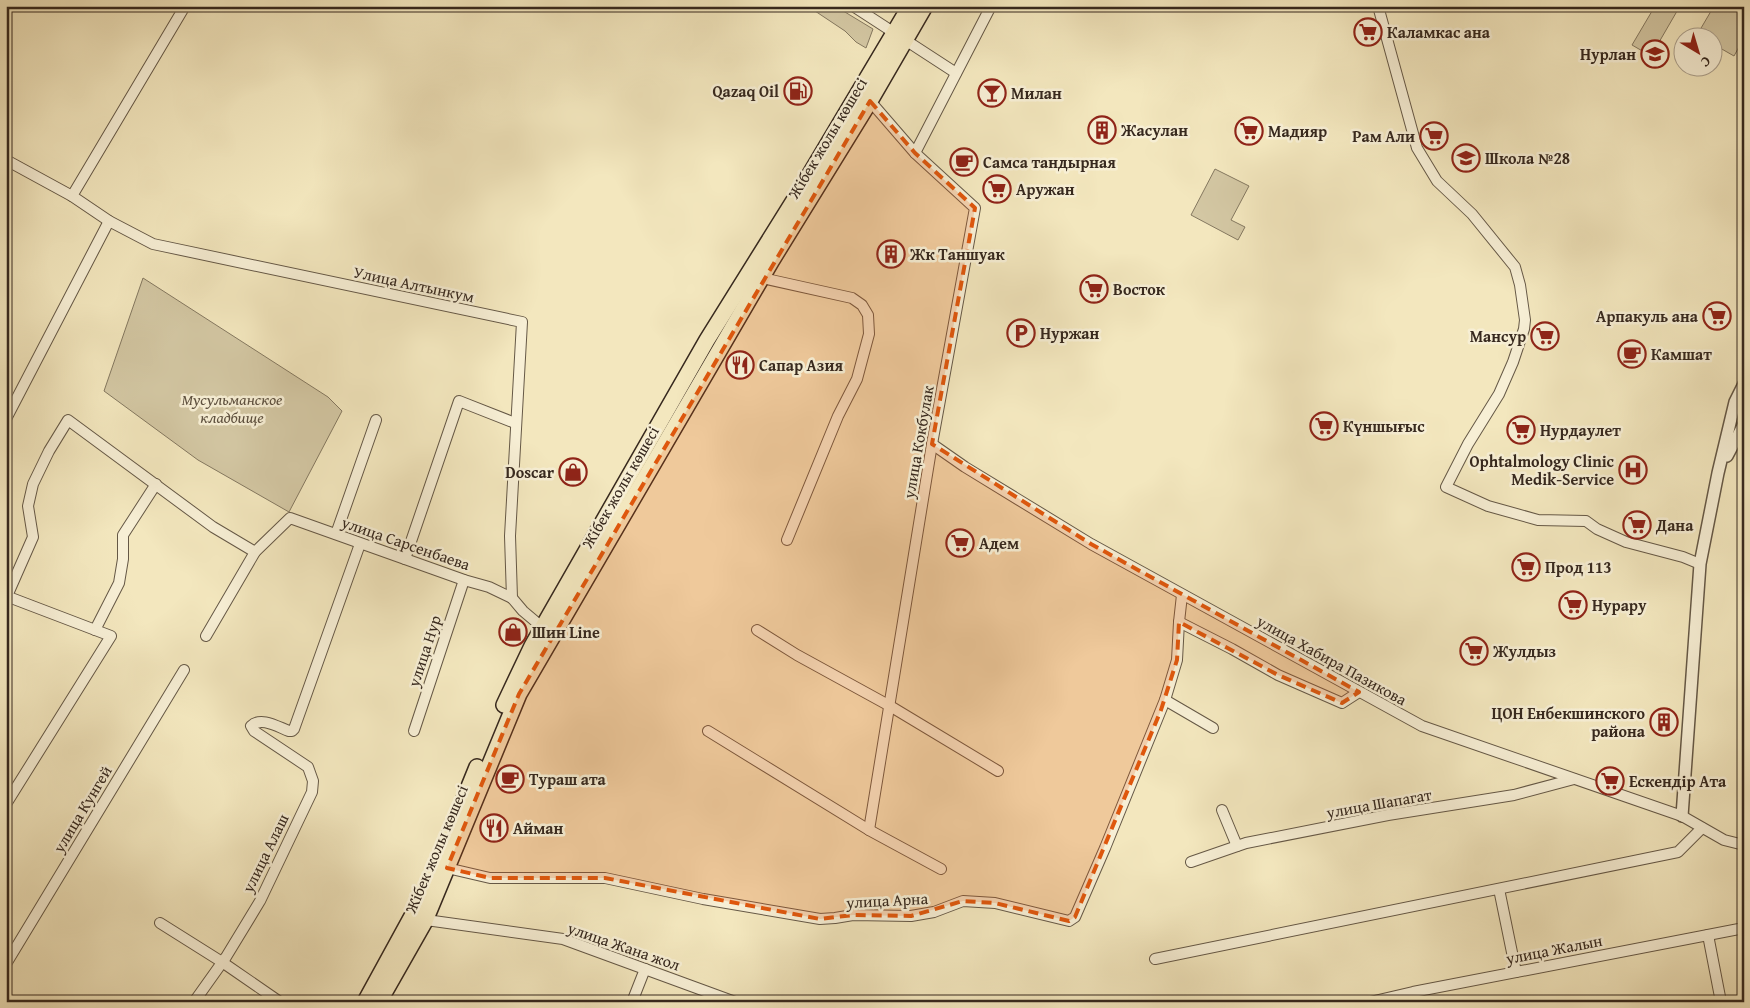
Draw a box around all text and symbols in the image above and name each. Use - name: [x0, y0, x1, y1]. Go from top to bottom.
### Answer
- supermarket icon: Каламкас ана: [1353, 17, 1383, 47]
- place label: Каламкас ана: [1387, 20, 1491, 44]
- north arrow: [1672, 28, 1722, 78]
- school or university icon: Нурлан: [1640, 39, 1670, 69]
- place label: Нурлан: [1580, 42, 1636, 66]
- text: С: [1697, 52, 1715, 73]
- street label: Жібек жолы көшесі: [781, 72, 873, 204]
- fuel station icon: Qazaq Oil: [783, 76, 813, 106]
- bar icon: Милан: [977, 78, 1007, 108]
- place label: Qazaq Oil: [712, 79, 779, 103]
- place label: Милан: [1011, 81, 1062, 105]
- building icon: Жасулан: [1087, 115, 1117, 145]
- supermarket icon: Мадияр: [1234, 116, 1264, 146]
- place label: Жасулан: [1120, 118, 1188, 142]
- place label: Мадияр: [1268, 119, 1327, 143]
- supermarket icon: Рам Али: [1419, 121, 1449, 151]
- place label: Рам Али: [1352, 124, 1415, 148]
- school or university icon: Школа №28: [1451, 143, 1481, 173]
- place label: Школа №28: [1485, 146, 1570, 170]
- cafe icon: Самса тандырная: [949, 147, 979, 177]
- place label: Самса тандырная: [983, 150, 1116, 174]
- supermarket icon: Аружан: [982, 174, 1012, 204]
- place label: Аружан: [1016, 177, 1075, 201]
- building icon: Жк Таншуак: [876, 239, 906, 269]
- place label: Жк Таншуак: [909, 242, 1005, 266]
- street label: Улица Алтынкум: [351, 259, 477, 309]
- supermarket icon: Восток: [1079, 274, 1109, 304]
- place label: Восток: [1113, 277, 1166, 301]
- supermarket icon: Арпакуль ана: [1702, 301, 1732, 331]
- place label: Арпакуль ана: [1596, 304, 1699, 328]
- parking icon: Нуржан: [1006, 318, 1036, 348]
- place label: Нуржан: [1040, 321, 1100, 345]
- supermarket icon: Мансур: [1530, 321, 1560, 351]
- place label: Мансур: [1470, 324, 1526, 348]
- cafe icon: Камшат: [1617, 339, 1647, 369]
- place label: Камшат: [1651, 342, 1712, 366]
- restaurant icon: Сапар Азия: [725, 350, 755, 380]
- place label: Сапар Азия: [759, 353, 843, 377]
- street label: улица Кокбулак: [896, 383, 940, 501]
- park label: Мусульманское кладбище: [182, 387, 283, 429]
- supermarket icon: Күншығыс: [1309, 411, 1339, 441]
- place label: Күншығыс: [1343, 414, 1425, 438]
- supermarket icon: Нурдаулет: [1506, 415, 1536, 445]
- place label: Нурдаулет: [1540, 418, 1621, 442]
- street label: Жібек жолы көшесі: [575, 421, 665, 553]
- place label: Ophtalmology Clinic Medik-Service: [1470, 449, 1615, 491]
- hospital icon: Ophtalmology Clinic Medik-Service: [1618, 455, 1648, 485]
- shop icon: Doscar: [558, 457, 588, 487]
- place label: Doscar: [505, 460, 555, 484]
- street label: улица Сарсенбаева: [338, 509, 474, 576]
- supermarket icon: Дана: [1622, 510, 1652, 540]
- place label: Дана: [1655, 513, 1694, 537]
- supermarket icon: Адем: [945, 528, 975, 558]
- place label: Адем: [979, 531, 1019, 555]
- supermarket icon: Прод 113: [1511, 552, 1541, 582]
- place label: Прод 113: [1545, 555, 1612, 579]
- supermarket icon: Нурару: [1558, 590, 1588, 620]
- place label: Нурару: [1592, 593, 1647, 617]
- street label: улица Хабира Пазикова: [1252, 608, 1412, 711]
- street label: улица Нур: [401, 612, 447, 691]
- shop icon: Шин Line: [498, 617, 528, 647]
- place label: Шин Line: [532, 620, 600, 644]
- supermarket icon: Жулдыз: [1459, 636, 1489, 666]
- place label: Жулдыз: [1492, 639, 1557, 663]
- place label: ЦОН Енбекшинского района: [1492, 701, 1646, 743]
- building icon: ЦОН Енбекшинского района: [1649, 707, 1679, 737]
- street label: улица Кунгей: [46, 761, 118, 858]
- cafe icon: Тураш ата: [495, 764, 525, 794]
- supermarket icon: Ескендір Ата: [1595, 766, 1625, 796]
- place label: Тураш ата: [529, 767, 607, 791]
- place label: Ескендір Ата: [1629, 769, 1727, 793]
- street label: Жібек жолы көшесі: [398, 781, 474, 918]
- street label: улица Шапагат: [1324, 782, 1434, 824]
- street label: улица Алаш: [235, 810, 294, 897]
- restaurant icon: Айман: [479, 813, 509, 843]
- place label: Айман: [513, 816, 564, 840]
- street label: улица Арна: [844, 886, 929, 914]
- street label: улица Жана жол: [564, 915, 684, 977]
- street label: улица Жалын: [1503, 928, 1604, 970]

